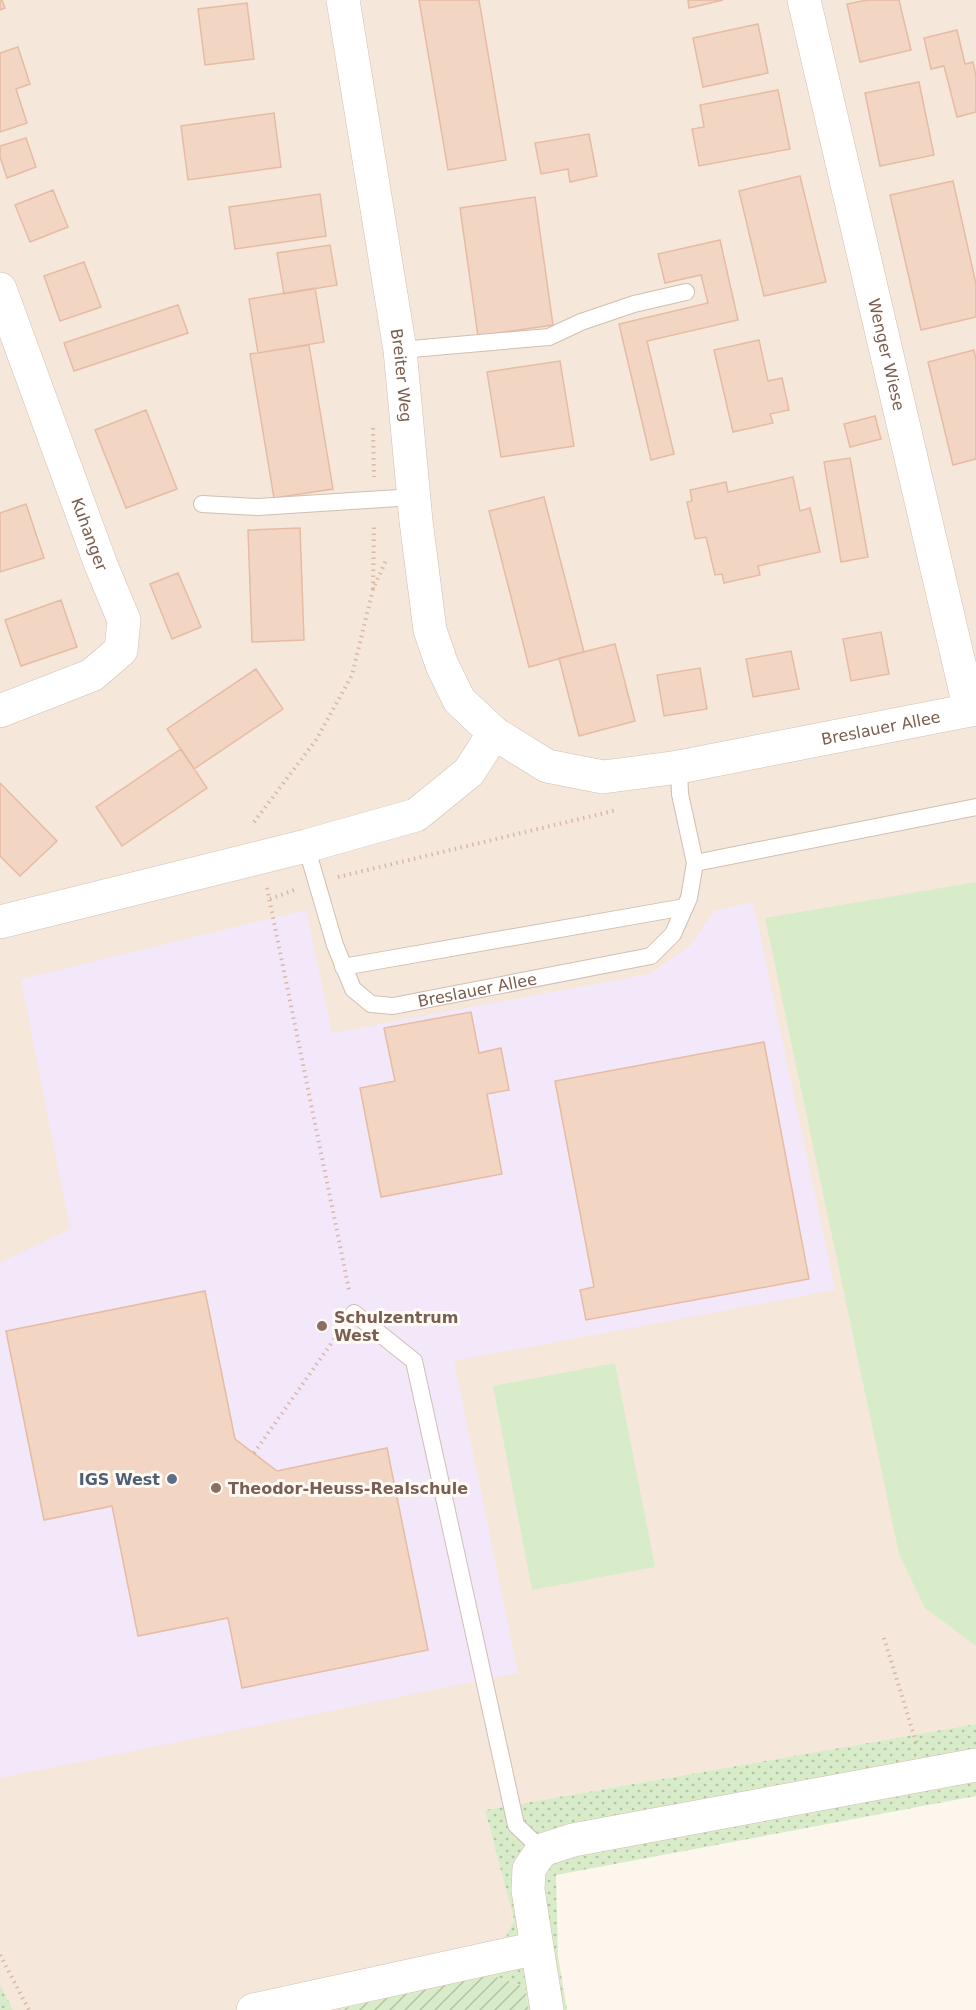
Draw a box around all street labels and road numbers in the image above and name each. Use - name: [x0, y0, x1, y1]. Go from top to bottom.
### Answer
- street label: Wenger Wiese: [865, 297, 909, 412]
- street label: Breiter Weg: [387, 327, 416, 423]
- street label: Kuhanger: [68, 495, 112, 574]
- street label: Breslauer Allee: [820, 707, 942, 749]
- street label: Breslauer Allee: [416, 969, 538, 1011]

